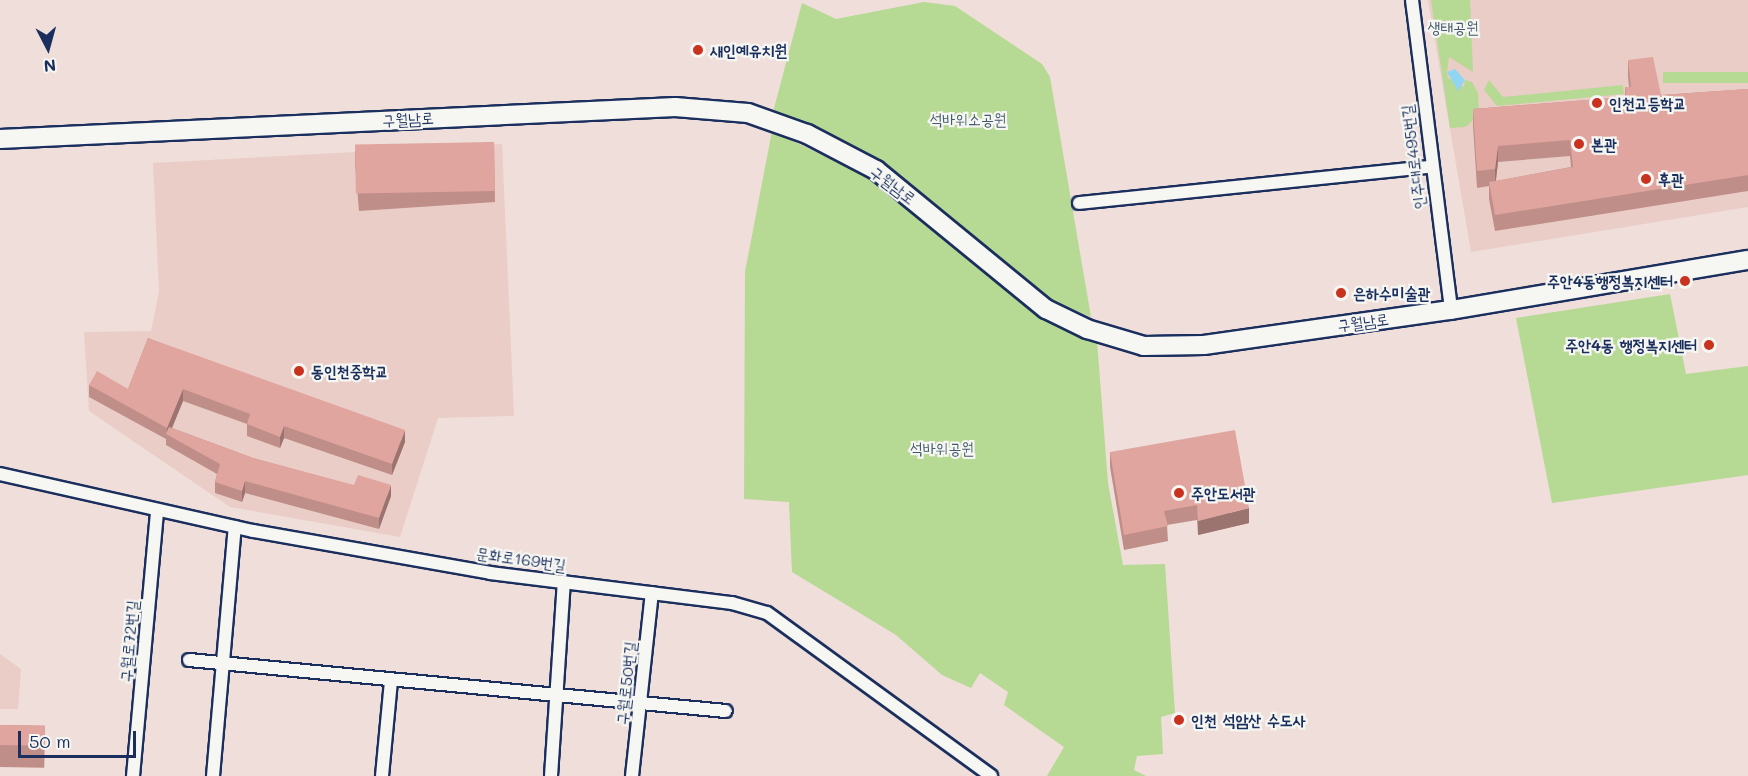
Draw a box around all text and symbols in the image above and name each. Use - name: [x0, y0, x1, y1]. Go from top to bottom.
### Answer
- park label: 생태공원: [1427, 17, 1479, 37]
- north arrow: [18, 18, 78, 78]
- place label: 새인예유치원: [710, 40, 787, 60]
- marker: 새인예유치원: [691, 43, 705, 57]
- text: N: [43, 55, 57, 77]
- place label: 인천고등학교: [1609, 93, 1686, 113]
- marker: 인천고등학교: [1590, 96, 1604, 110]
- street label: 인주대로495번길: [1397, 104, 1429, 210]
- street label: 구월남로: [382, 108, 434, 130]
- park label: 석바위소공원: [929, 109, 1007, 129]
- place label: 본관: [1591, 134, 1617, 154]
- marker: 본관: [1572, 137, 1586, 151]
- street label: 구월남로: [867, 162, 919, 208]
- place label: 후관: [1658, 169, 1684, 189]
- marker: 후관: [1639, 172, 1653, 186]
- place label: 주안4동행정복지센터: [1547, 271, 1673, 291]
- marker: 주안4동행정복지센터: [1678, 274, 1692, 288]
- place label: 은하수미술관: [1353, 283, 1430, 303]
- marker: 은하수미술관: [1334, 286, 1348, 300]
- street label: 구월남로: [1336, 309, 1390, 335]
- place label: 주안4동 행정복지센터: [1565, 335, 1697, 355]
- marker: 주안4동 행정복지센터: [1702, 338, 1716, 352]
- place label: 동인천중학교: [311, 361, 388, 381]
- marker: 동인천중학교: [292, 364, 306, 378]
- park label: 석바위공원: [910, 438, 974, 458]
- place label: 주안도서관: [1191, 483, 1255, 503]
- marker: 주안도서관: [1172, 486, 1186, 500]
- street label: 문화로169번길: [475, 543, 567, 575]
- street label: 구월로72번길: [116, 599, 142, 683]
- street label: 구월로50번길: [612, 640, 640, 726]
- place label: 인천 석암산 수도사: [1191, 710, 1306, 730]
- marker: 인천 석암산 수도사: [1172, 713, 1186, 727]
- scale bar: [21, 719, 140, 757]
- text: 50 m: [29, 729, 71, 753]

